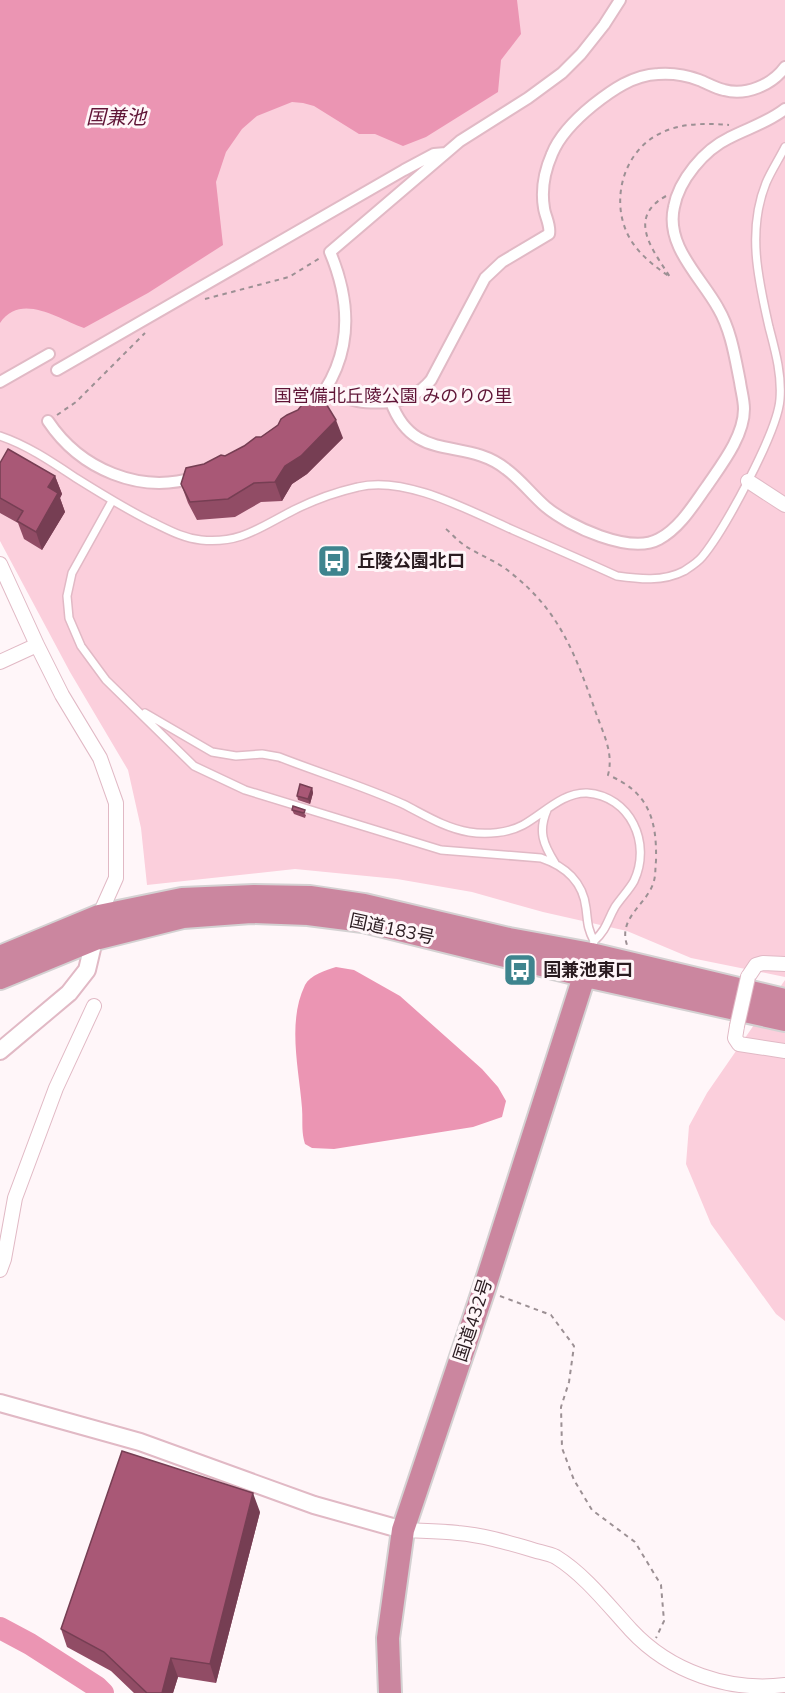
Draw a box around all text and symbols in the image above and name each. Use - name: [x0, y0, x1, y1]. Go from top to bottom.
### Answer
- water label: 国兼池: [86, 104, 148, 131]
- park label: 国営備北丘陵公園 みのりの里: [274, 384, 512, 408]
- bus stop icon: 丘陵公園北口: [316, 543, 352, 579]
- place label: 丘陵公園北口: [357, 549, 465, 573]
- street label: 国道183号: [347, 908, 437, 950]
- bus stop icon: 国兼池東口: [502, 952, 538, 988]
- place label: 国兼池東口: [543, 958, 633, 982]
- street label: 国道432号: [448, 1275, 498, 1365]

